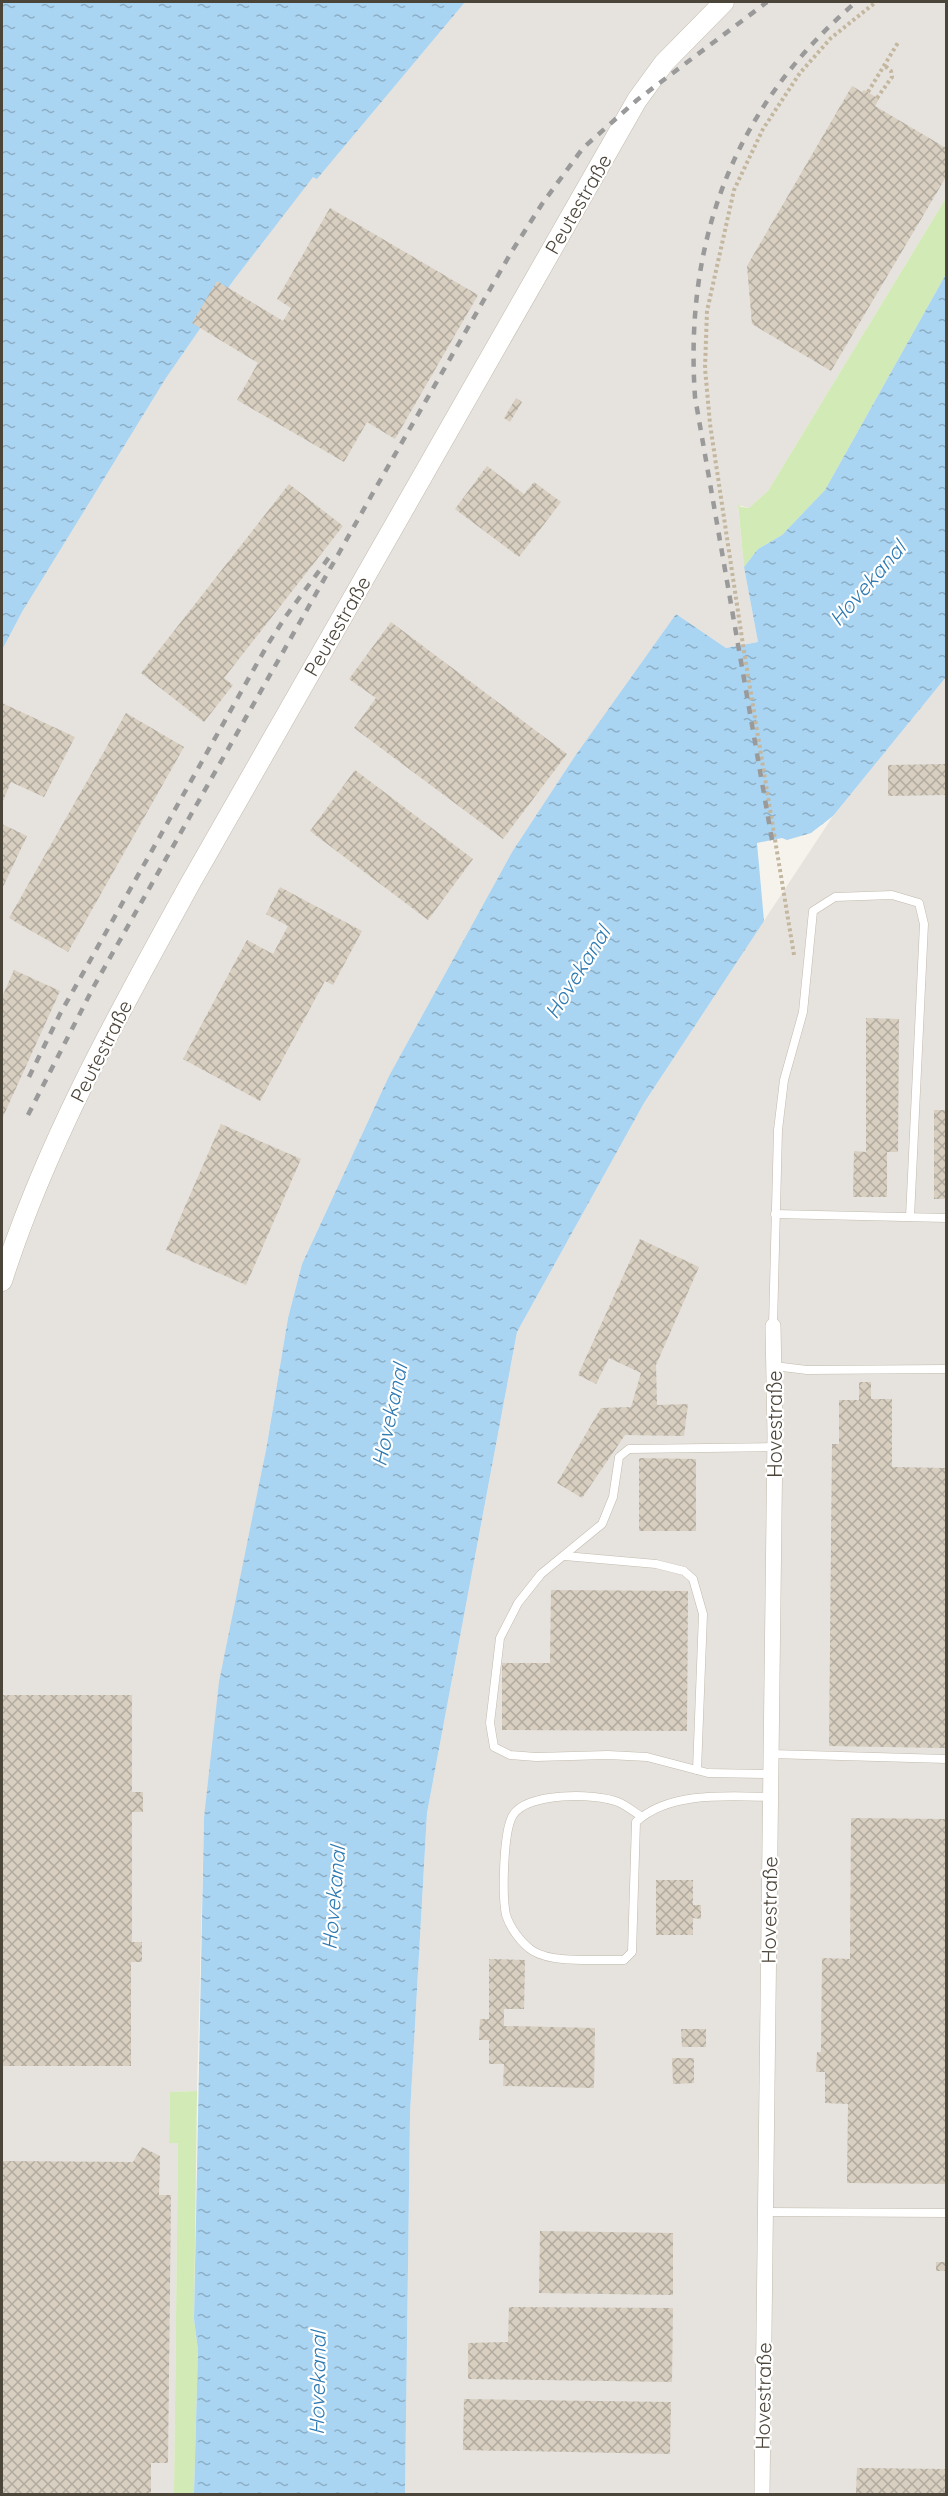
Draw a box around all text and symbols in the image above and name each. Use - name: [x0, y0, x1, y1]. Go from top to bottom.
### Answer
- street label: Peutestraße: [539, 149, 617, 259]
- water label: Hovekanal: [823, 534, 912, 631]
- street label: Peutestraße: [298, 571, 376, 681]
- water label: Hovekanal: [538, 919, 617, 1023]
- street label: Peutestraße: [65, 996, 137, 1106]
- water label: Hovekanal: [365, 1359, 413, 1469]
- street label: Hovestraße: [762, 1370, 787, 1478]
- water label: Hovekanal: [316, 1843, 351, 1951]
- street label: Hovestraße: [756, 1856, 782, 1964]
- water label: Hovekanal: [303, 2329, 331, 2435]
- street label: Hovestraße: [750, 2342, 776, 2450]

